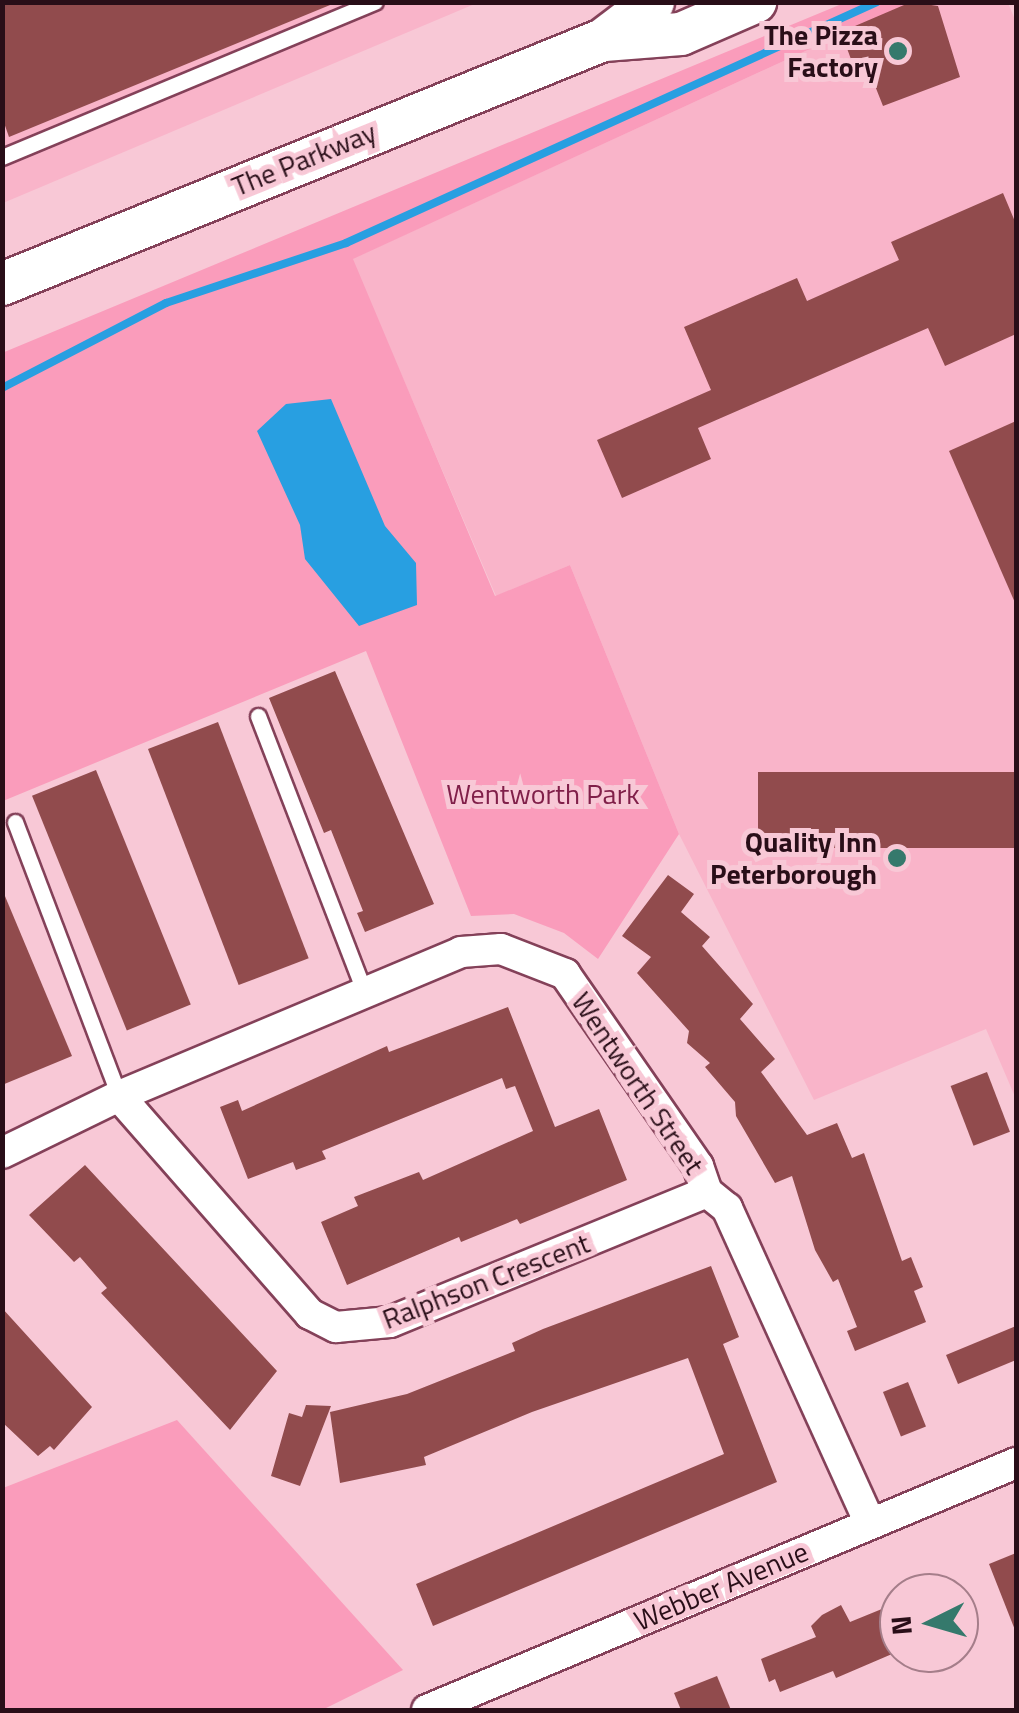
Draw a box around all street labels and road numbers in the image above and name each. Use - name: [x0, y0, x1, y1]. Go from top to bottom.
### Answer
- street label: The Parkway: [227, 115, 381, 203]
- street label: Wentworth Street: [565, 986, 711, 1180]
- street label: Ralphson Crescent: [378, 1226, 594, 1336]
- street label: Webber Avenue: [629, 1534, 813, 1638]

